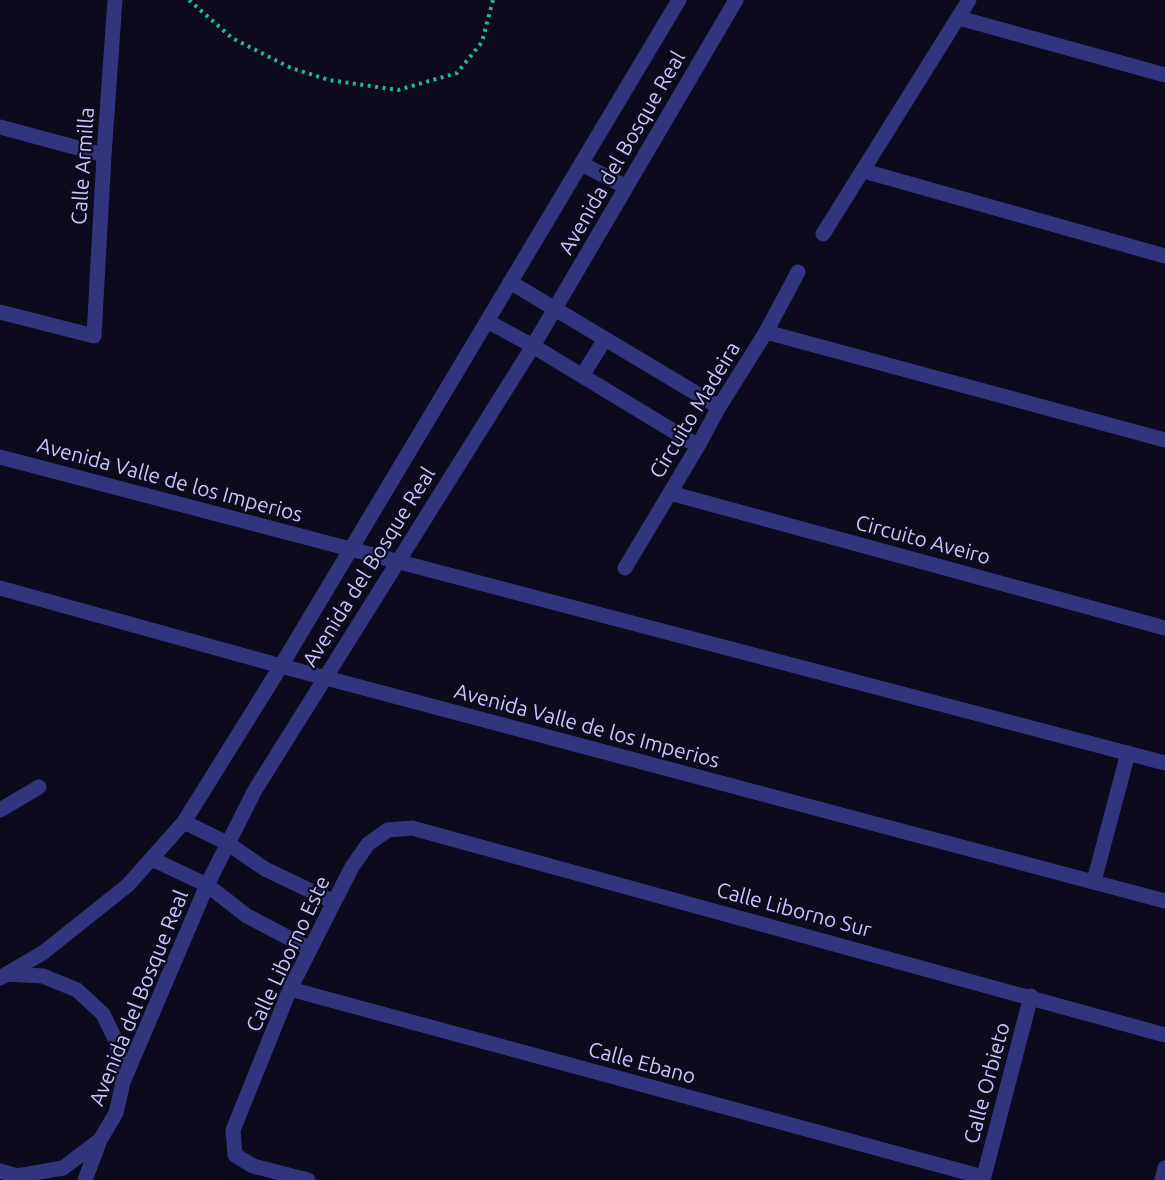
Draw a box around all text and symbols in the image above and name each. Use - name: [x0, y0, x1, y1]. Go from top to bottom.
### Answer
- street label: Avenida del Bosque Real: [553, 47, 691, 259]
- street label: Calle Armilla: [66, 106, 100, 226]
- street label: Circuito Madeira: [644, 337, 746, 483]
- street label: Avenida Valle de los Imperios: [35, 432, 305, 528]
- street label: Avenida del Bosque Real: [297, 463, 441, 671]
- street label: Circuito Aveiro: [853, 510, 993, 570]
- street label: Avenida Valle de los Imperios: [452, 678, 722, 774]
- street label: Calle Liborno Este: [241, 872, 335, 1036]
- street label: Calle Liborno Sur: [714, 877, 874, 943]
- street label: Avenida del Bosque Real: [84, 886, 194, 1110]
- street label: Calle Orbieto: [959, 1019, 1015, 1147]
- street label: Calle Ebano: [586, 1037, 698, 1089]

